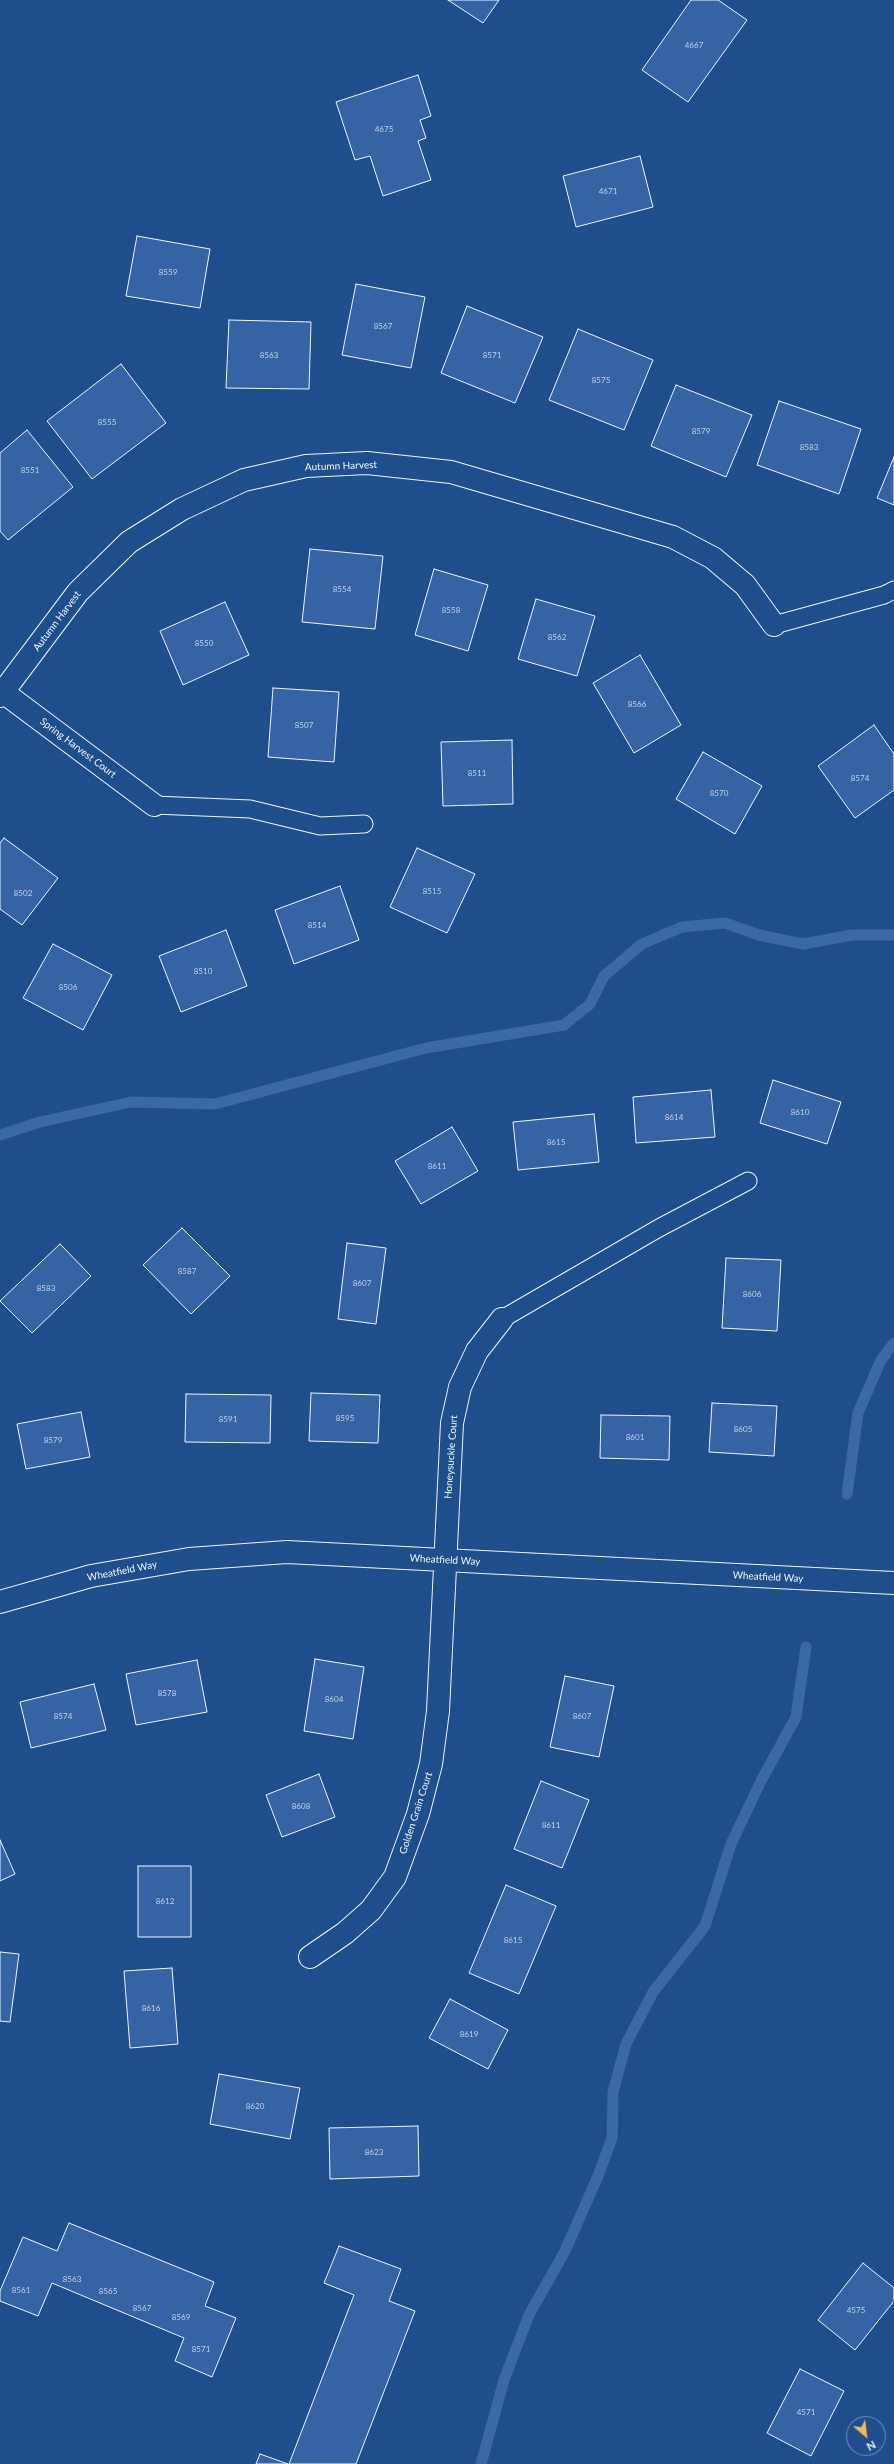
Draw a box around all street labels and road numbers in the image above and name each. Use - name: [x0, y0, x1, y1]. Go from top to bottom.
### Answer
- street label: Autumn Harvest: [305, 459, 377, 473]
- street label: Autumn Harvest: [31, 589, 83, 653]
- street label: Spring Harvest Court: [38, 715, 118, 781]
- street label: Honeysuckle Court: [442, 1415, 460, 1499]
- street label: Wheatfield Way: [409, 1552, 481, 1568]
- street label: Wheatfield Way: [86, 1558, 158, 1584]
- street label: Wheatfield Way: [732, 1569, 804, 1585]
- street label: Golden Grain Court: [397, 1770, 435, 1856]

